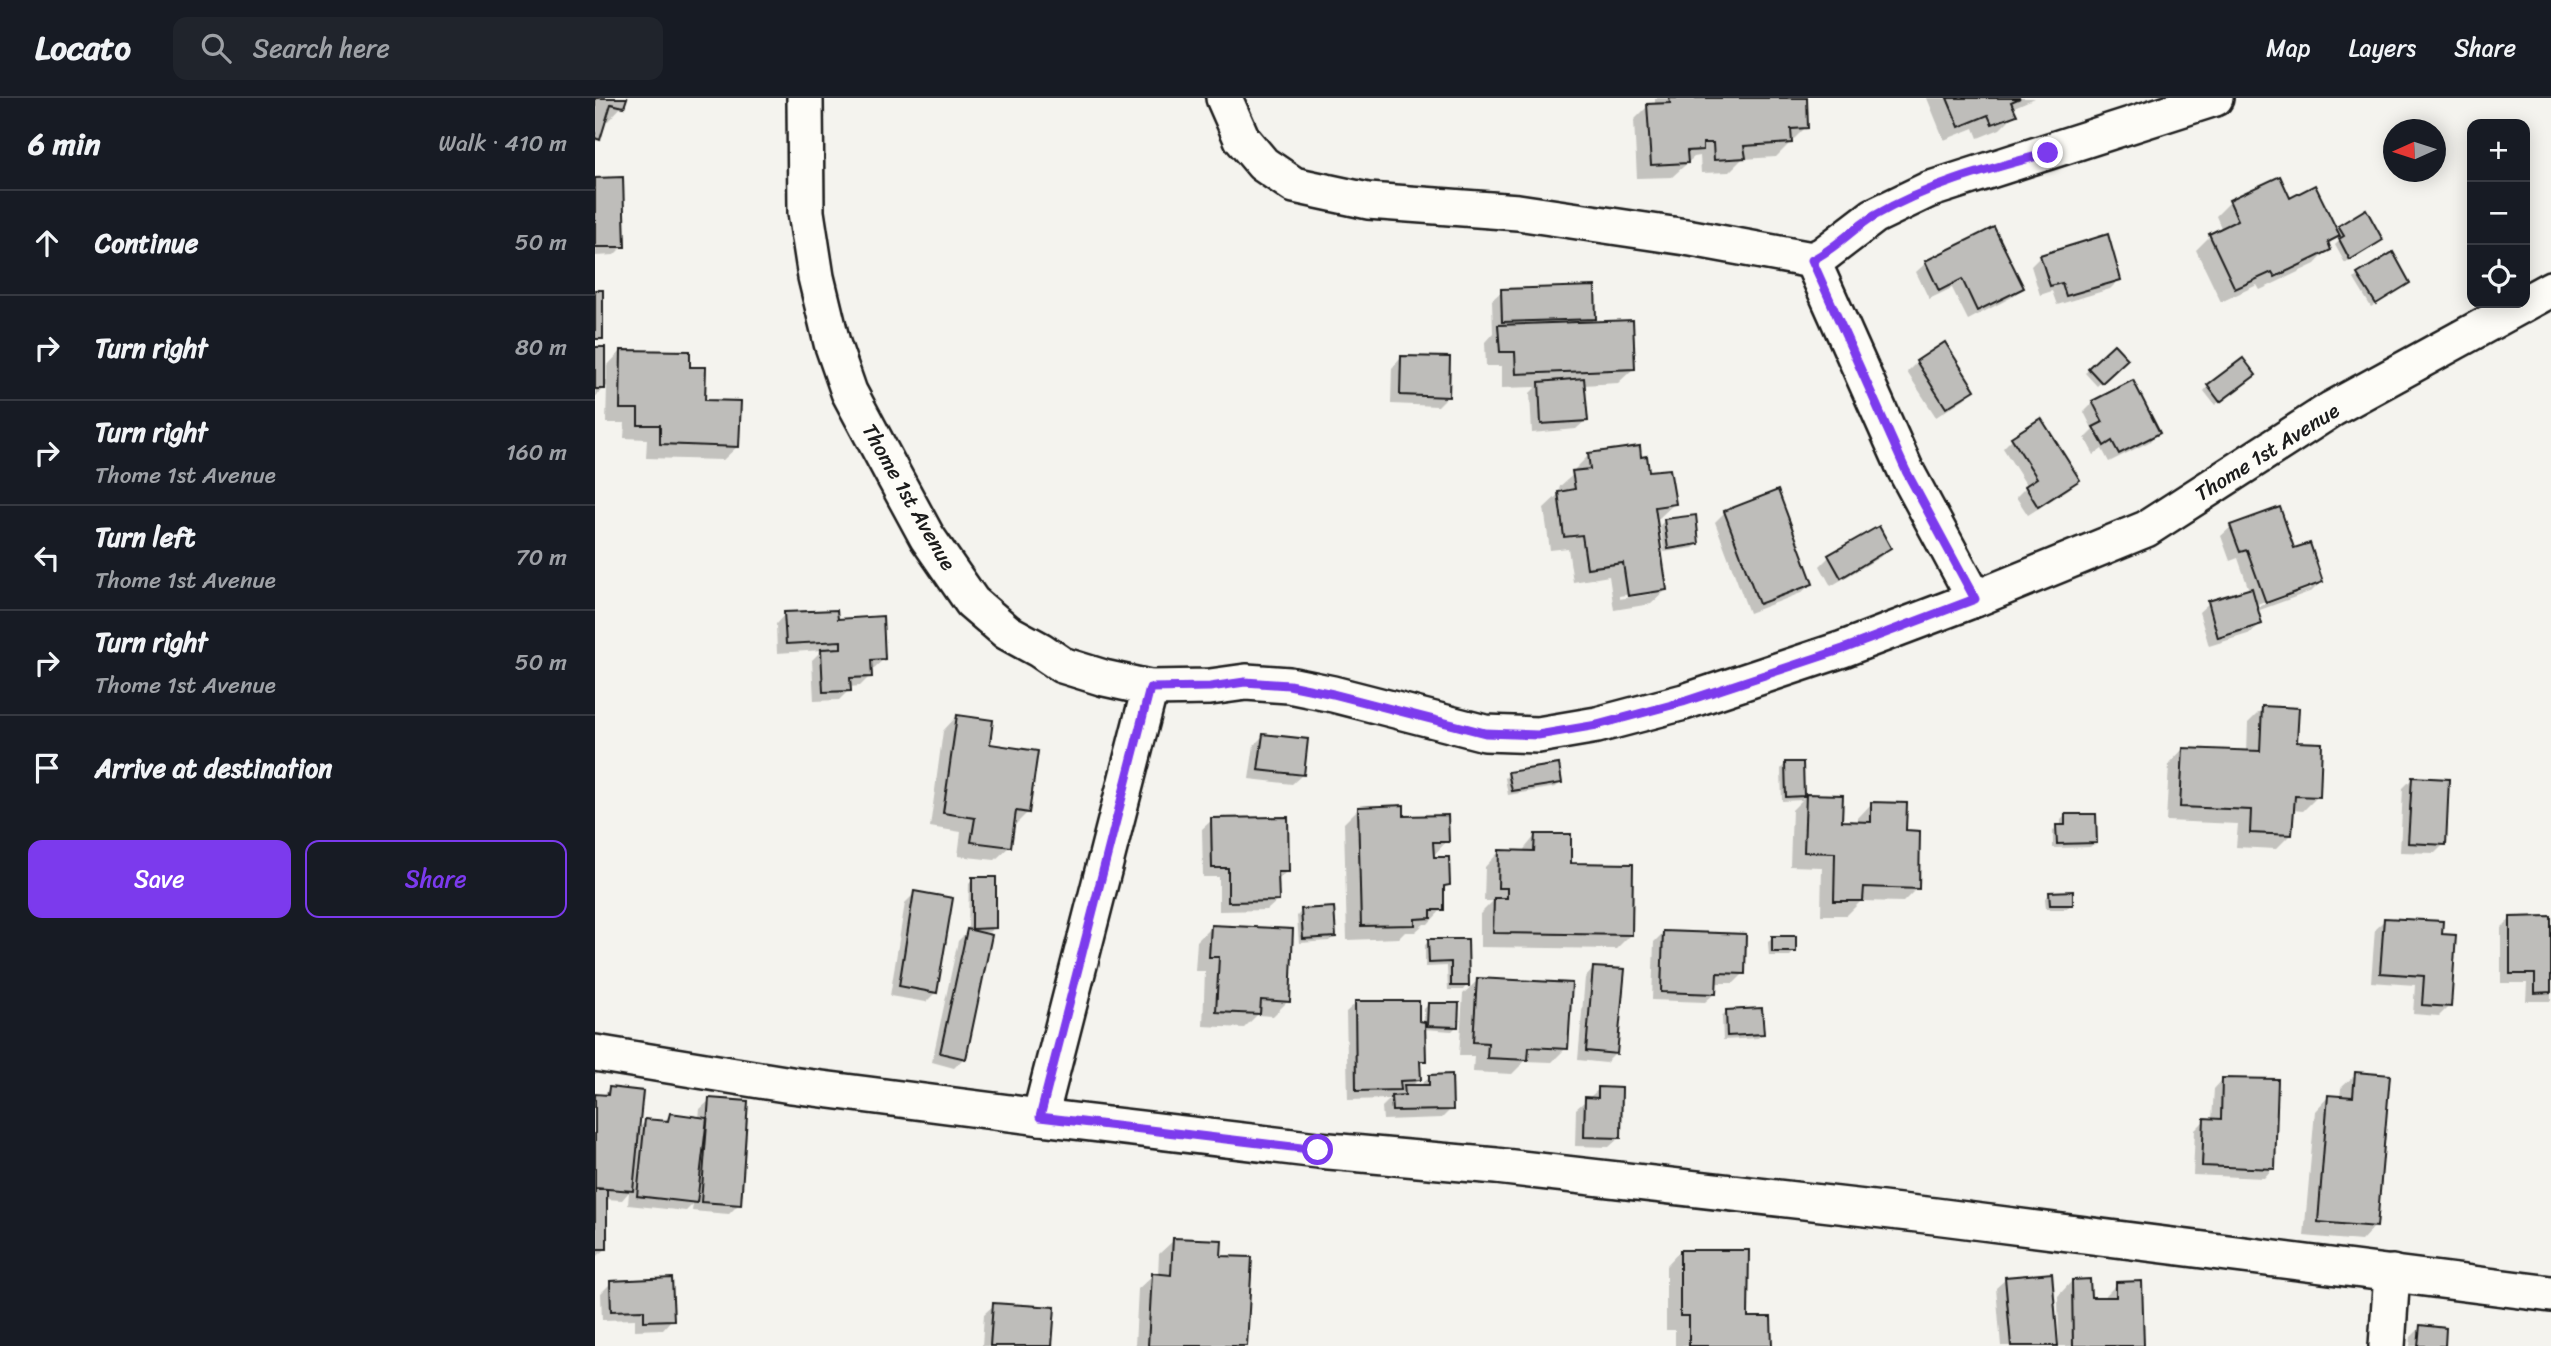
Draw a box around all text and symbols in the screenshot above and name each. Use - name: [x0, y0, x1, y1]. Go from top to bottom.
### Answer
- search box: [173, 17, 663, 80]
- text: Locato: [35, 19, 131, 77]
- text: Search here: [253, 25, 390, 71]
- text: Map: [2266, 27, 2311, 69]
- text: Layers: [2349, 27, 2416, 69]
- text: Share: [2454, 27, 2516, 69]
- icon: search: [197, 29, 235, 67]
- text: 6 min: [28, 117, 100, 171]
- north arrow: [2383, 119, 2446, 182]
- map controls: [2467, 119, 2530, 308]
- button: +: [2467, 119, 2530, 182]
- text: Walk · 410 m: [438, 123, 567, 164]
- route end: [2032, 137, 2063, 168]
- button: −: [2467, 182, 2530, 245]
- text: Continue: [95, 220, 198, 266]
- text: 50 m: [515, 222, 567, 263]
- icon: ahead: [28, 224, 66, 262]
- button: locate: [2467, 245, 2530, 308]
- text: Turn right: [95, 325, 208, 371]
- text: 80 m: [515, 327, 567, 368]
- icon: right: [28, 329, 66, 367]
- street label: Thome 1st Avenue: [2187, 392, 2347, 512]
- text: Turn right: [95, 409, 208, 455]
- street label: Thome 1st Avenue: [851, 416, 967, 578]
- text: 160 m: [506, 432, 567, 473]
- icon: right: [28, 434, 66, 472]
- text: Thome 1st Avenue: [95, 455, 276, 496]
- text: Turn left: [95, 514, 195, 560]
- text: 70 m: [516, 537, 567, 578]
- icon: left: [28, 539, 66, 577]
- text: Thome 1st Avenue: [95, 560, 276, 601]
- text: Turn right: [95, 619, 208, 665]
- text: 50 m: [515, 642, 567, 683]
- icon: right: [28, 644, 66, 682]
- text: Thome 1st Avenue: [95, 665, 276, 706]
- text: Arrive at destination: [95, 745, 332, 791]
- icon: arrive: [28, 749, 66, 787]
- button: Save: [28, 840, 291, 918]
- button: Share: [305, 840, 567, 918]
- route start: [1302, 1134, 1333, 1165]

